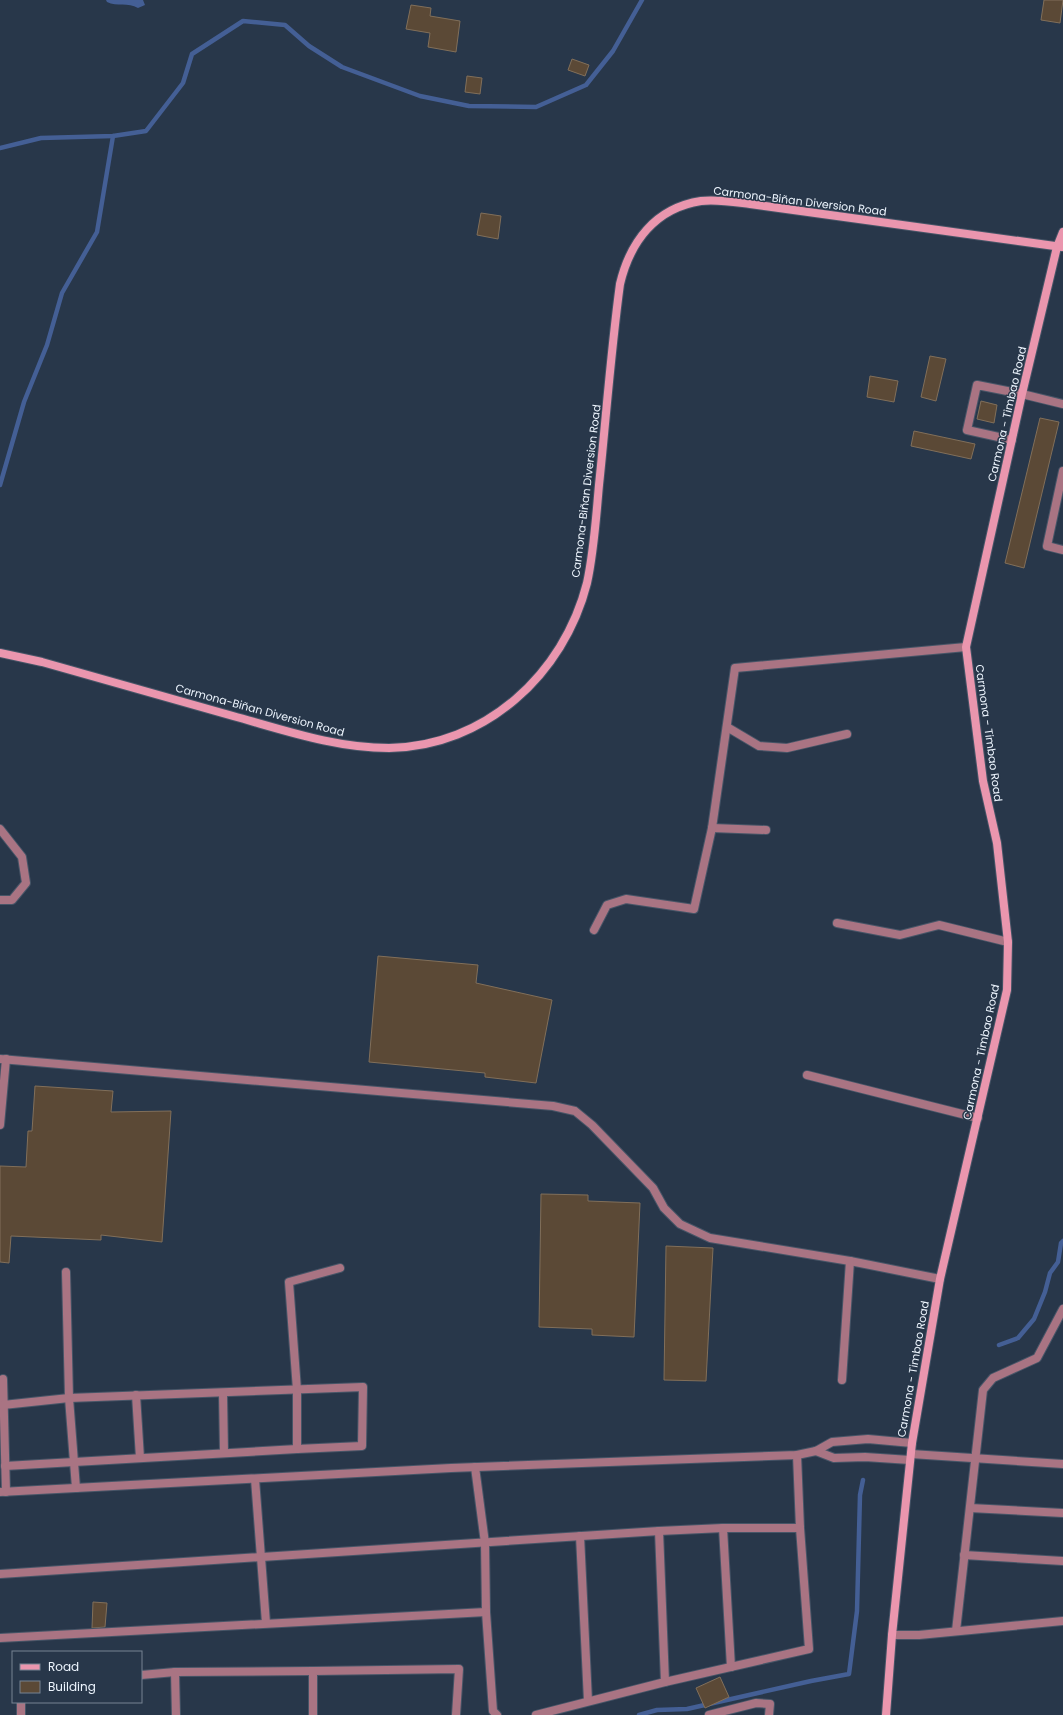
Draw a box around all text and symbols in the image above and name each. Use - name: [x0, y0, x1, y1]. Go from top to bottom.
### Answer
- street label: Carmona-Biñan Diversion Road: [712, 182, 888, 220]
- street label: Carmona - Timbao Road: [984, 345, 1030, 483]
- street label: Carmona-Biñan Diversion Road: [567, 403, 605, 579]
- street label: Carmona - Timbao Road: [971, 663, 1007, 803]
- street label: Carmona-Biñan Diversion Road: [174, 680, 346, 740]
- street label: Carmona - Timbao Road: [959, 983, 1003, 1121]
- street label: Carmona - Timbao Road: [893, 1300, 933, 1438]
- legend: [12, 1651, 142, 1703]
- text: Road: [48, 1658, 79, 1675]
- text: Building: [48, 1678, 96, 1695]

